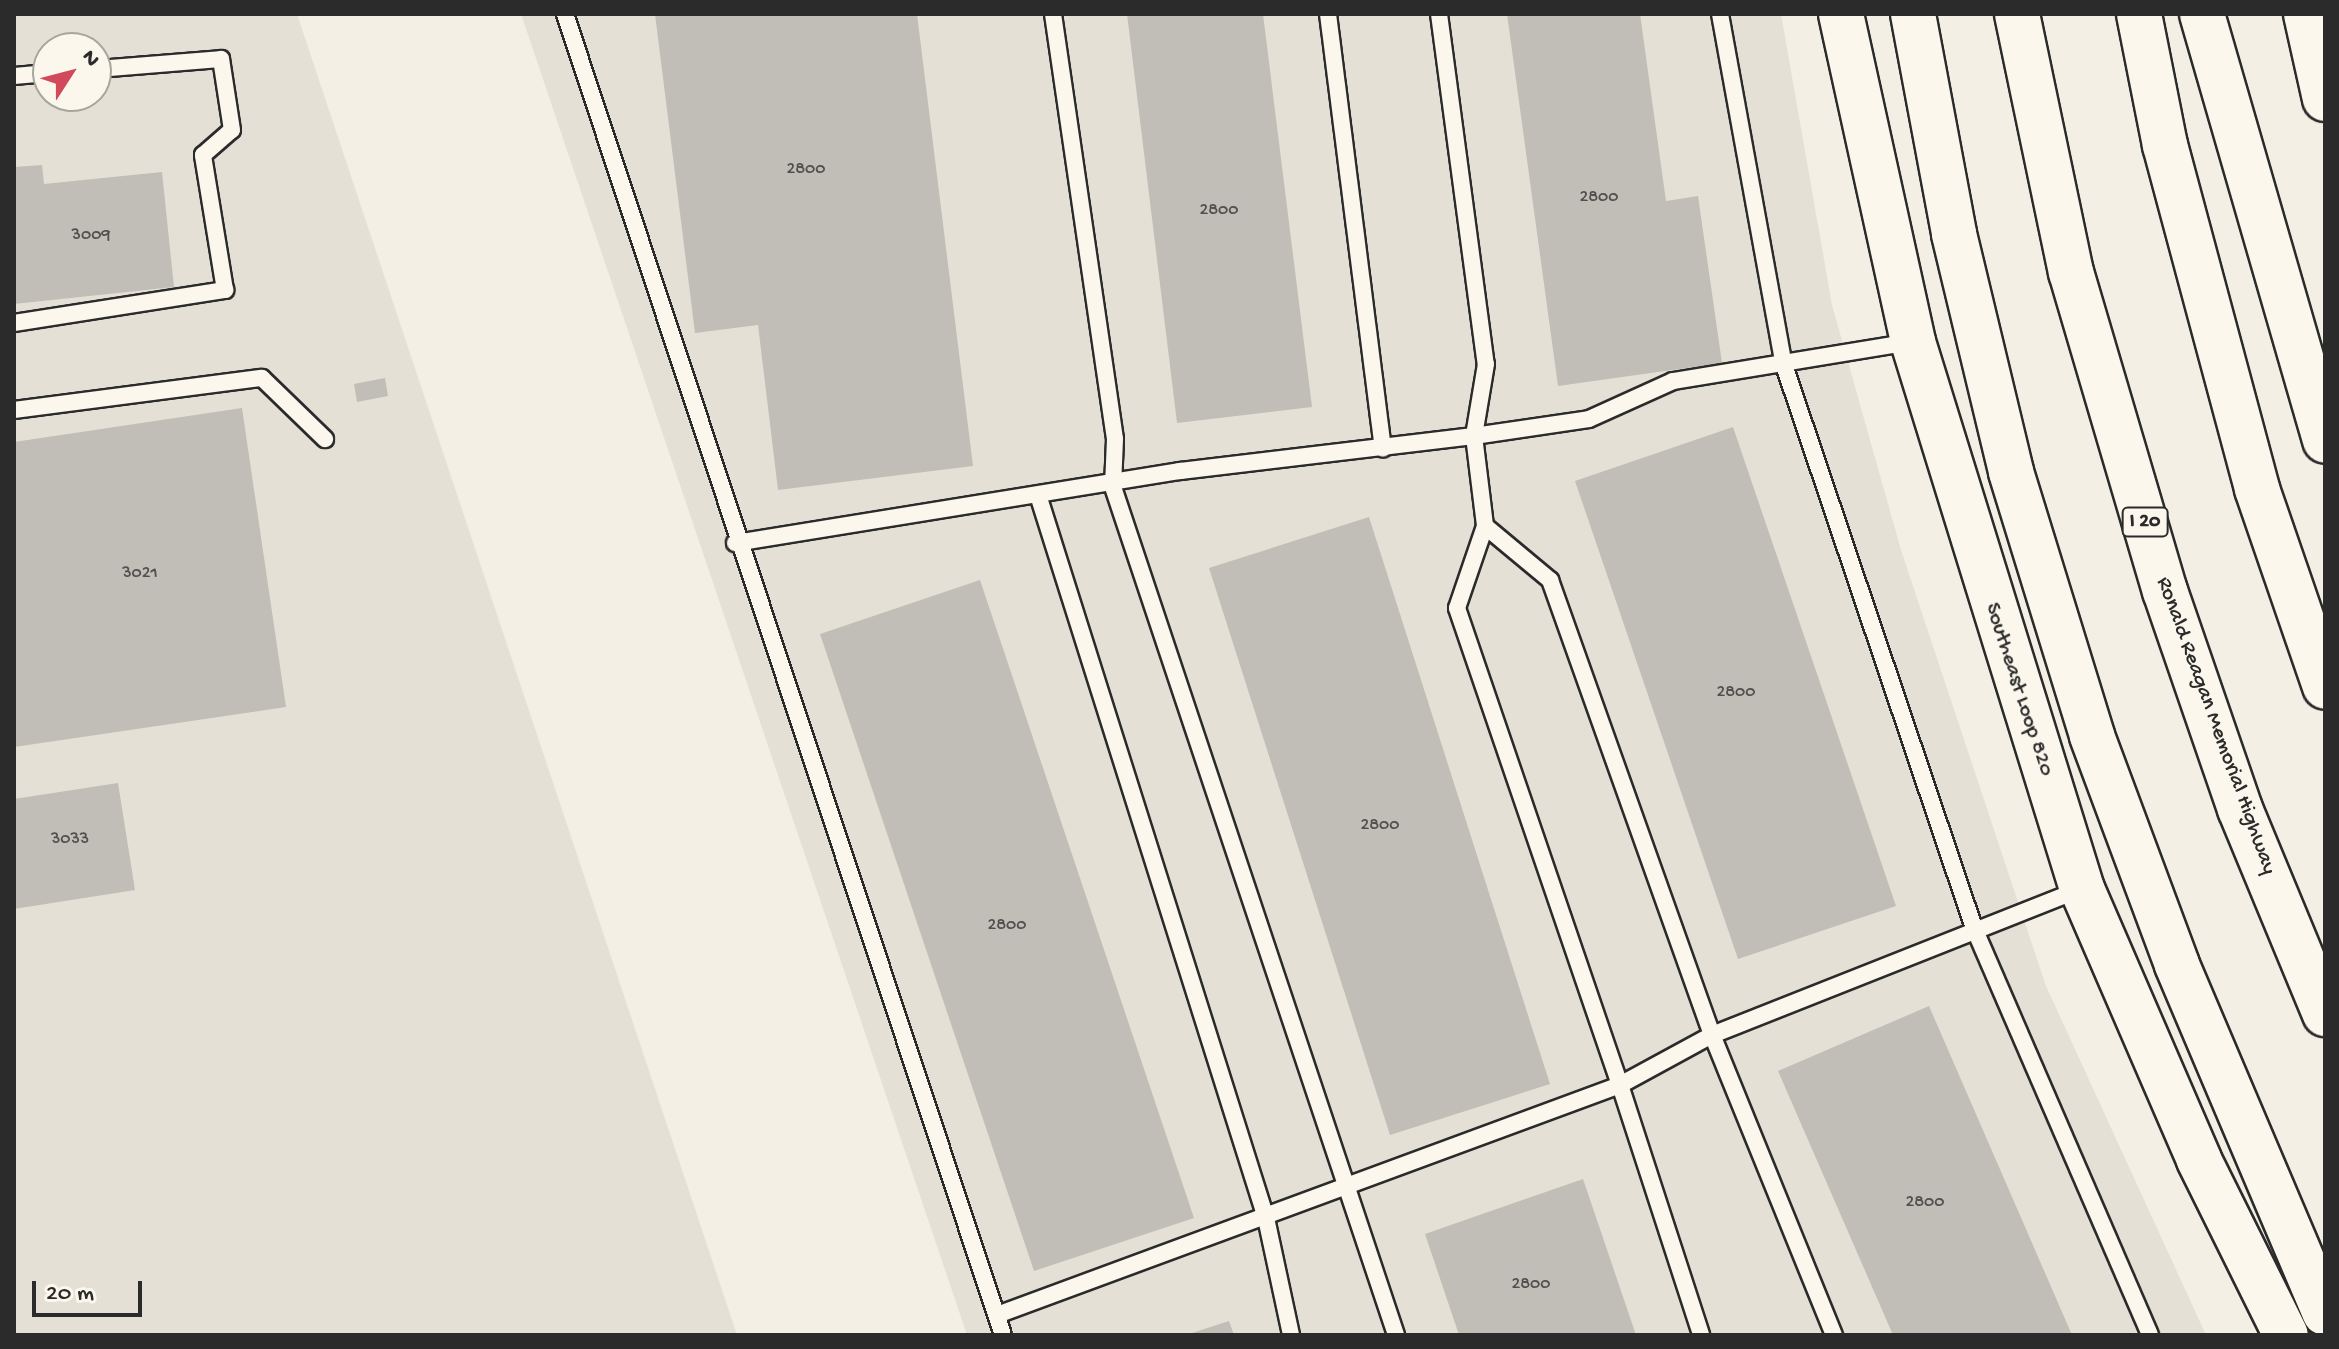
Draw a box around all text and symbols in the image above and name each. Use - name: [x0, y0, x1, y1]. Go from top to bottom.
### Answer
- north arrow: [32, 32, 112, 112]
- text: N: [75, 46, 105, 73]
- house number: 2800: [786, 159, 826, 181]
- house number: 2800: [1579, 187, 1619, 209]
- house number: 2800: [1199, 200, 1239, 222]
- house number: 3009: [72, 225, 110, 247]
- road number: I 20: [2121, 506, 2169, 538]
- house number: 3021: [122, 563, 158, 585]
- street label: Ronald Reagan Memorial Highway: [2149, 574, 2281, 878]
- street label: Southeast Loop 820: [1978, 600, 2058, 780]
- house number: 2800: [1716, 682, 1756, 704]
- house number: 2800: [1360, 815, 1400, 837]
- house number: 3033: [51, 829, 89, 851]
- house number: 2800: [987, 915, 1027, 937]
- house number: 2800: [1905, 1192, 1945, 1214]
- scale bar: [36, 1265, 146, 1315]
- house number: 2800: [1511, 1274, 1551, 1296]
- text: 20 m: [46, 1280, 94, 1309]

